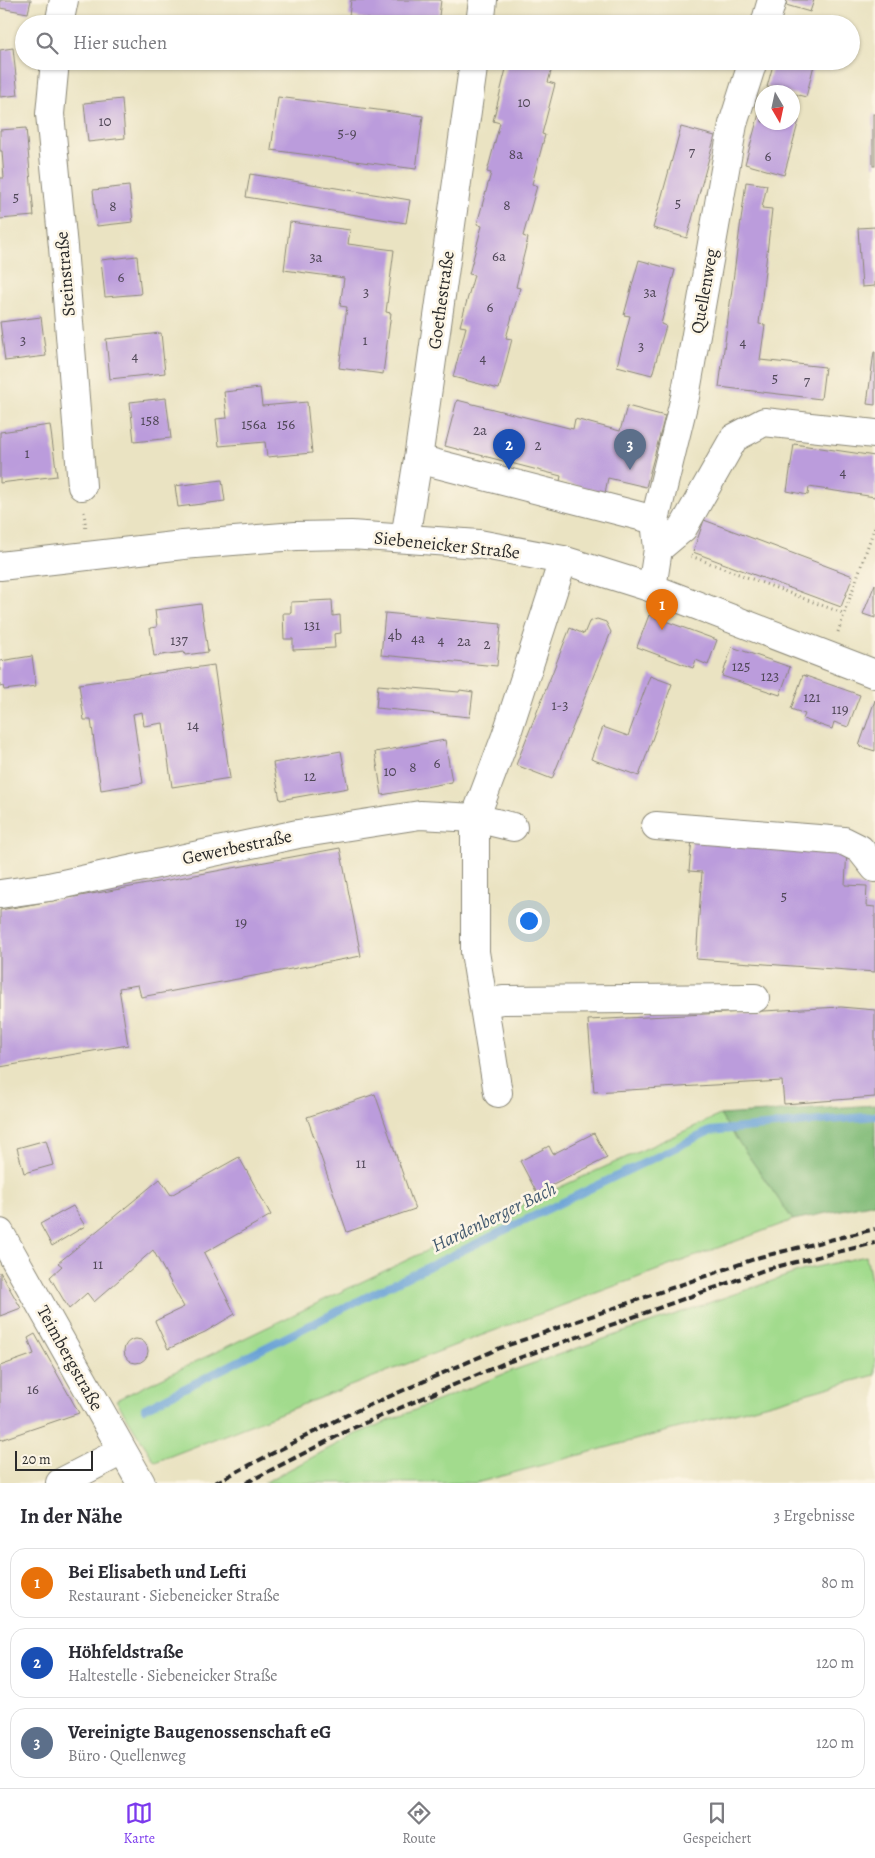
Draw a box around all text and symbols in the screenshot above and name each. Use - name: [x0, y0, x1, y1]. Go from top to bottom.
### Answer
- search box: [15, 15, 860, 70]
- icon: search: [33, 29, 61, 57]
- text: Hier suchen: [73, 30, 167, 56]
- north arrow: [755, 85, 800, 130]
- house number: 10: [517, 92, 531, 112]
- house number: 10: [98, 111, 112, 131]
- house number: 5-9: [338, 123, 357, 143]
- house number: 7: [689, 142, 696, 162]
- house number: 8a: [509, 144, 523, 164]
- house number: 6: [765, 146, 772, 166]
- house number: 5: [13, 187, 19, 207]
- house number: 5: [675, 193, 681, 213]
- house number: 8: [503, 195, 511, 215]
- house number: 8: [109, 196, 117, 216]
- street label: Steinstraße: [49, 230, 81, 318]
- house number: 6a: [492, 246, 506, 266]
- house number: 3a: [309, 247, 323, 267]
- street label: Quellenweg: [685, 247, 723, 335]
- street label: Goethestraße: [422, 249, 460, 351]
- house number: 6: [118, 267, 125, 287]
- house number: 3: [363, 282, 369, 302]
- house number: 3a: [643, 282, 657, 302]
- house number: 6: [487, 297, 494, 317]
- house number: 3: [20, 330, 26, 350]
- house number: 1: [362, 330, 368, 350]
- house number: 4: [740, 332, 747, 352]
- house number: 3: [638, 336, 644, 356]
- house number: 4: [132, 346, 139, 366]
- house number: 4: [480, 348, 487, 368]
- house number: 5: [772, 368, 778, 388]
- house number: 7: [804, 371, 811, 391]
- house number: 158: [141, 410, 159, 430]
- house number: 156a: [241, 414, 267, 434]
- house number: 156: [277, 414, 295, 434]
- house number: 2a: [473, 420, 487, 440]
- pin: 2: [493, 429, 525, 470]
- pin: 3: [614, 429, 646, 470]
- house number: 2: [534, 435, 542, 455]
- house number: 1: [24, 443, 30, 463]
- house number: 4: [840, 462, 847, 482]
- street label: Siebeneicker Straße: [373, 525, 521, 565]
- pin: 1: [646, 589, 678, 630]
- house number: 131: [304, 615, 320, 635]
- house number: 4b: [388, 625, 403, 645]
- house number: 4a: [411, 628, 425, 648]
- house number: 137: [170, 630, 189, 650]
- house number: 4: [438, 630, 445, 650]
- house number: 2a: [457, 631, 471, 651]
- house number: 2: [483, 634, 491, 654]
- house number: 125: [732, 656, 750, 676]
- house number: 123: [761, 666, 779, 686]
- house number: 121: [803, 687, 821, 707]
- house number: 1-3: [551, 695, 569, 715]
- house number: 119: [831, 699, 849, 719]
- house number: 14: [187, 715, 199, 735]
- house number: 6: [434, 753, 441, 773]
- house number: 8: [409, 757, 417, 777]
- house number: 10: [383, 761, 397, 781]
- house number: 12: [304, 766, 316, 786]
- street label: Gewerbestraße: [180, 824, 294, 870]
- house number: 5: [781, 886, 787, 906]
- your location: [516, 908, 542, 934]
- house number: 19: [235, 912, 247, 932]
- house number: 11: [356, 1153, 366, 1173]
- water label: Hardenberger Bach: [427, 1176, 561, 1258]
- house number: 11: [93, 1254, 103, 1274]
- street label: Teimbergstraße: [31, 1301, 109, 1415]
- house number: 16: [27, 1379, 39, 1399]
- scale bar: [15, 1448, 92, 1471]
- text: 20 m: [22, 1450, 51, 1469]
- text: In der Nähe: [20, 1502, 122, 1530]
- text: 3 Ergebnisse: [773, 1505, 855, 1527]
- text: Bei Elisabeth und Lefti: [68, 1559, 246, 1585]
- text: 1: [34, 1572, 40, 1594]
- text: 80 m: [821, 1572, 854, 1594]
- text: Restaurant · Siebeneicker Straße: [68, 1585, 280, 1607]
- text: Höhfeldstraße: [68, 1639, 184, 1665]
- text: 2: [33, 1652, 41, 1674]
- text: 120 m: [816, 1652, 854, 1674]
- text: Haltestelle · Siebeneicker Straße: [68, 1665, 277, 1687]
- text: Vereinigte Baugenossenschaft eG: [68, 1719, 331, 1745]
- text: 3: [34, 1732, 40, 1754]
- text: 120 m: [816, 1732, 854, 1754]
- text: Büro · Quellenweg: [68, 1745, 186, 1767]
- tab: Karte: [124, 1799, 155, 1848]
- tab: Route: [402, 1799, 436, 1848]
- tab: Gespeichert: [683, 1799, 751, 1848]

